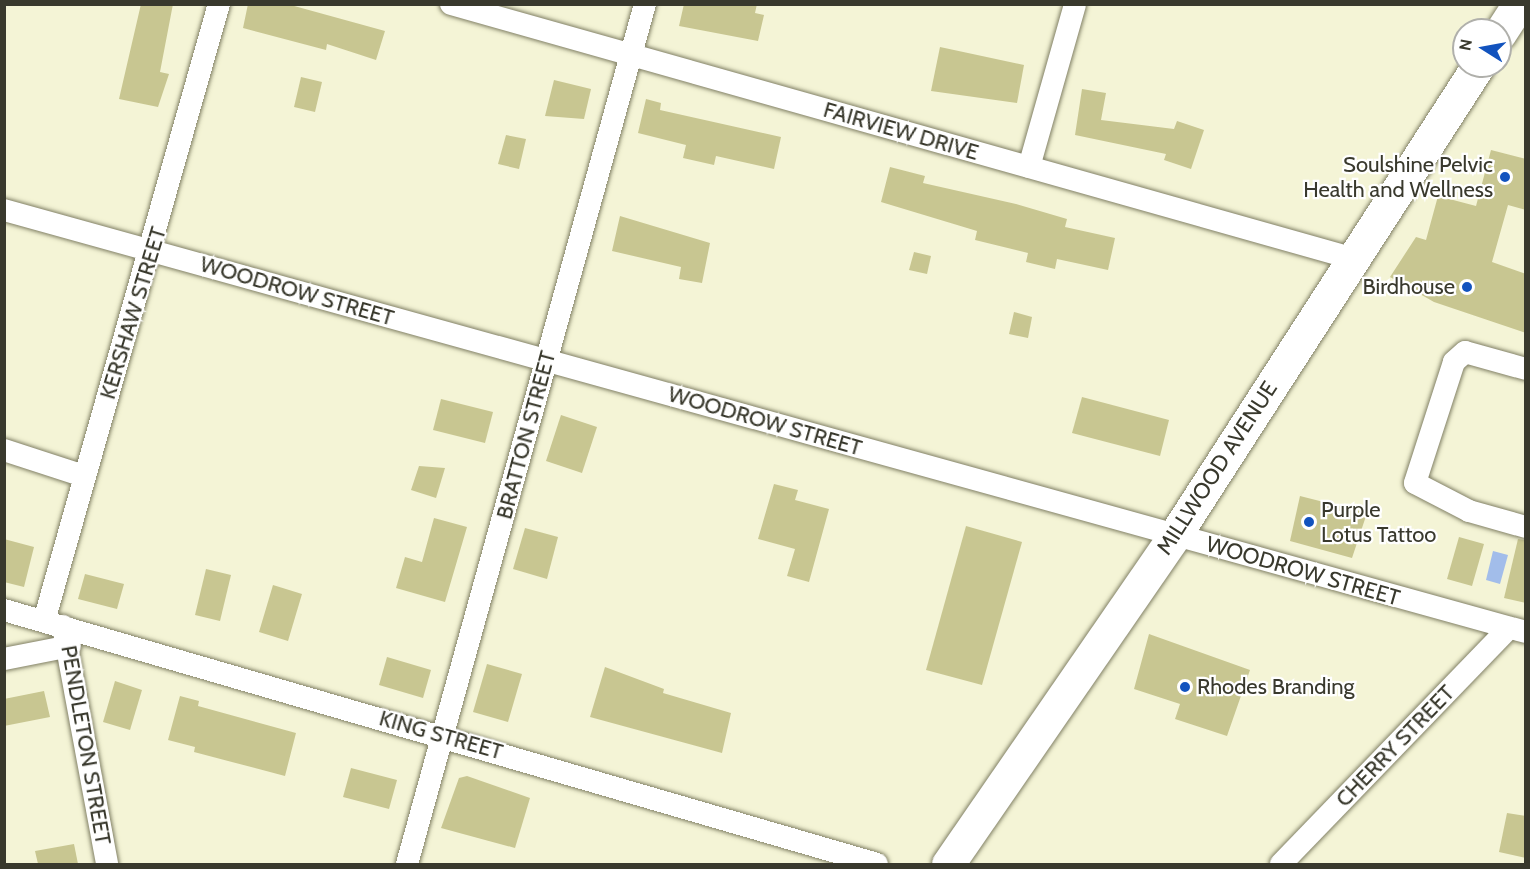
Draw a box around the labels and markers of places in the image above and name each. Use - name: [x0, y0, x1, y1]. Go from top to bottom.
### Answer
- place label: Soulshine Pelvic Health and Wellness: [1303, 151, 1493, 202]
- marker: Soulshine Pelvic Health and Wellness: [1498, 170, 1512, 184]
- place label: Birdhouse: [1363, 274, 1455, 300]
- marker: Birdhouse: [1460, 280, 1474, 294]
- place label: Purple Lotus Tattoo: [1321, 496, 1436, 548]
- marker: Purple Lotus Tattoo: [1302, 515, 1316, 529]
- place label: Rhodes Branding: [1197, 674, 1354, 700]
- marker: Rhodes Branding: [1178, 680, 1192, 694]

